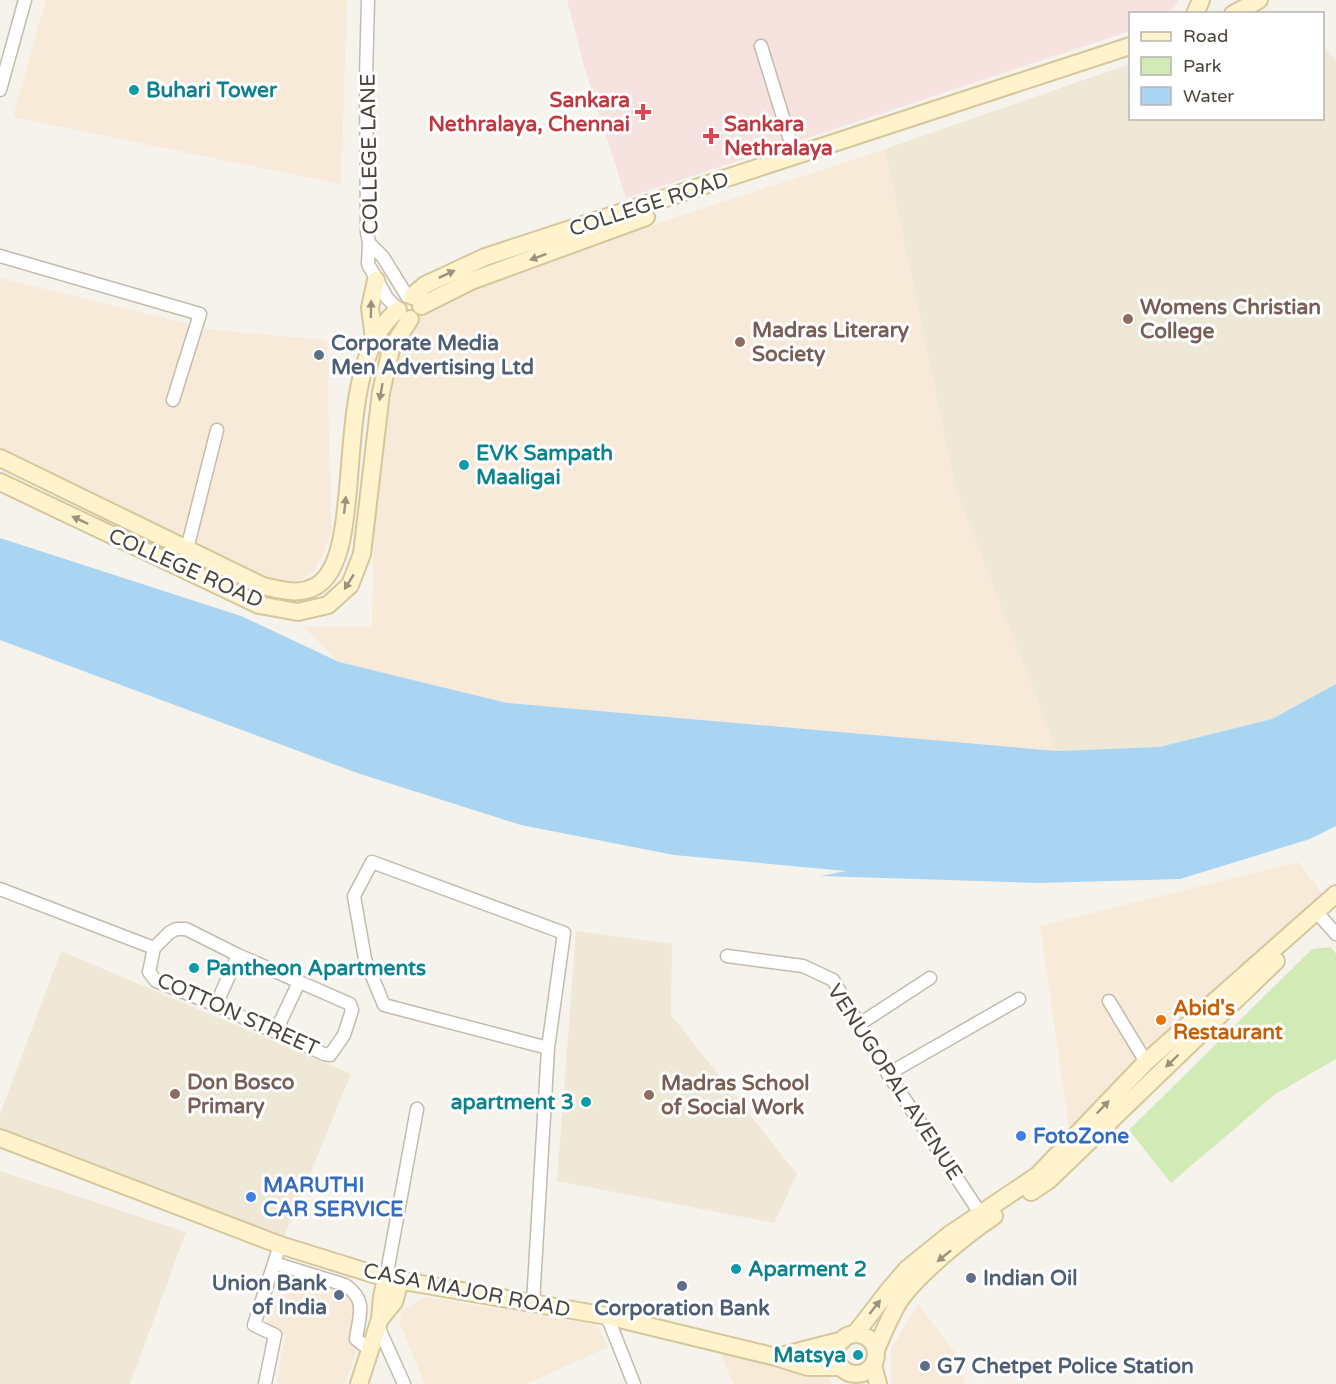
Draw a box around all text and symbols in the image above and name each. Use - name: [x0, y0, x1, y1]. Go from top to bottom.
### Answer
- legend: [1129, 12, 1324, 120]
- text: Road: [1183, 25, 1228, 47]
- text: Park: [1183, 55, 1222, 77]
- street label: COLLEGE LANE: [356, 73, 383, 235]
- place label: Buhari Tower: [146, 78, 278, 103]
- marker: Buhari Tower: [127, 83, 141, 97]
- text: Water: [1183, 85, 1234, 107]
- place label: Sankara Nethralaya, Chennai: [428, 88, 630, 137]
- marker: Sankara Nethralaya, Chennai: [634, 103, 652, 121]
- place label: Sankara Nethralaya: [724, 112, 833, 161]
- marker: Sankara Nethralaya: [702, 127, 720, 145]
- street label: COLLEGE ROAD: [566, 167, 732, 242]
- one-way arrow: [529, 252, 547, 262]
- one-way arrow: [439, 270, 456, 279]
- place label: Womens Christian College: [1140, 295, 1321, 344]
- one-way arrow: [366, 300, 376, 319]
- marker: Womens Christian College: [1121, 312, 1135, 326]
- place label: Madras Literary Society: [752, 318, 910, 367]
- place label: Corporate Media Men Advertising Ltd: [331, 331, 534, 380]
- marker: Madras Literary Society: [733, 335, 747, 349]
- marker: Corporate Media Men Advertising Ltd: [312, 348, 326, 362]
- one-way arrow: [376, 382, 385, 401]
- place label: EVK Sampath Maaligai: [476, 441, 613, 490]
- marker: EVK Sampath Maaligai: [457, 458, 471, 472]
- one-way arrow: [340, 496, 350, 515]
- one-way arrow: [72, 515, 89, 524]
- street label: COLLEGE ROAD: [105, 523, 267, 614]
- one-way arrow: [344, 574, 355, 591]
- place label: Pantheon Apartments: [206, 956, 426, 981]
- marker: Pantheon Apartments: [187, 961, 201, 975]
- street label: COTTON STREET: [153, 968, 323, 1061]
- street label: VENUGOPAL AVENUE: [822, 979, 967, 1185]
- place label: Abid's Restaurant: [1173, 996, 1283, 1045]
- marker: Abid's Restaurant: [1154, 1013, 1168, 1027]
- one-way arrow: [1165, 1054, 1179, 1068]
- place label: Don Bosco Primary: [187, 1070, 295, 1119]
- place label: Madras School of Social Work: [661, 1071, 809, 1120]
- marker: Don Bosco Primary: [168, 1087, 182, 1101]
- marker: Madras School of Social Work: [642, 1088, 656, 1102]
- place label: apartment 3: [451, 1090, 574, 1115]
- marker: apartment 3: [579, 1095, 593, 1109]
- one-way arrow: [1095, 1100, 1109, 1114]
- place label: FotoZone: [1033, 1124, 1129, 1149]
- marker: FotoZone: [1014, 1129, 1028, 1143]
- place label: MARUTHI CAR SERVICE: [263, 1173, 404, 1222]
- marker: MARUTHI CAR SERVICE: [244, 1190, 258, 1204]
- one-way arrow: [937, 1249, 952, 1262]
- place label: Aparment 2: [748, 1257, 867, 1282]
- street label: CASA MAJOR ROAD: [361, 1258, 573, 1323]
- marker: Aparment 2: [729, 1262, 743, 1276]
- place label: Indian Oil: [983, 1266, 1077, 1291]
- place label: Union Bank of India: [212, 1271, 328, 1320]
- marker: Indian Oil: [964, 1271, 978, 1285]
- marker: Corporation Bank: [675, 1279, 689, 1293]
- marker: Union Bank of India: [332, 1288, 346, 1302]
- place label: Corporation Bank: [594, 1296, 770, 1321]
- one-way arrow: [869, 1299, 882, 1315]
- place label: Matsya: [773, 1343, 846, 1368]
- marker: Matsya: [851, 1348, 865, 1362]
- place label: G7 Chetpet Police Station: [937, 1354, 1194, 1379]
- marker: G7 Chetpet Police Station: [918, 1359, 932, 1373]

